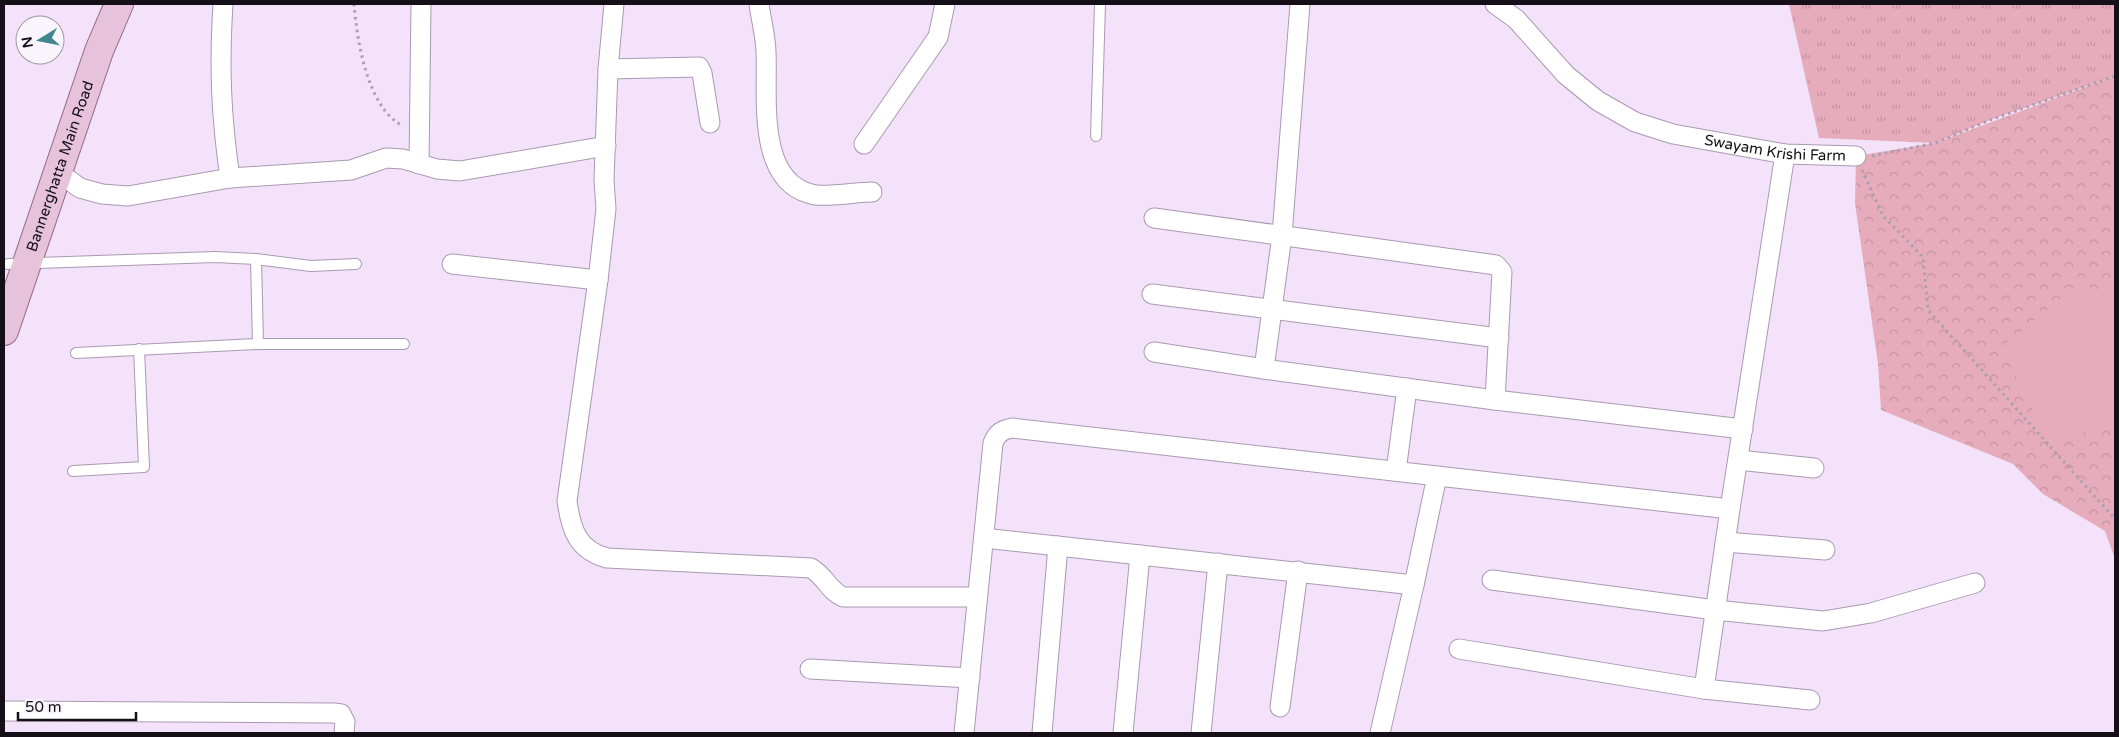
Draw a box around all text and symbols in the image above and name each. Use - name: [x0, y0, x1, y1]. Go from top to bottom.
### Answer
- north arrow: [15, 15, 65, 65]
- text: N: [18, 35, 37, 49]
- street label: Bannerghatta Main Road: [23, 78, 97, 254]
- street label: Swayam Krishi Farm: [1703, 131, 1846, 165]
- scale bar: [18, 690, 135, 722]
- text: 50 m: [25, 698, 62, 716]

